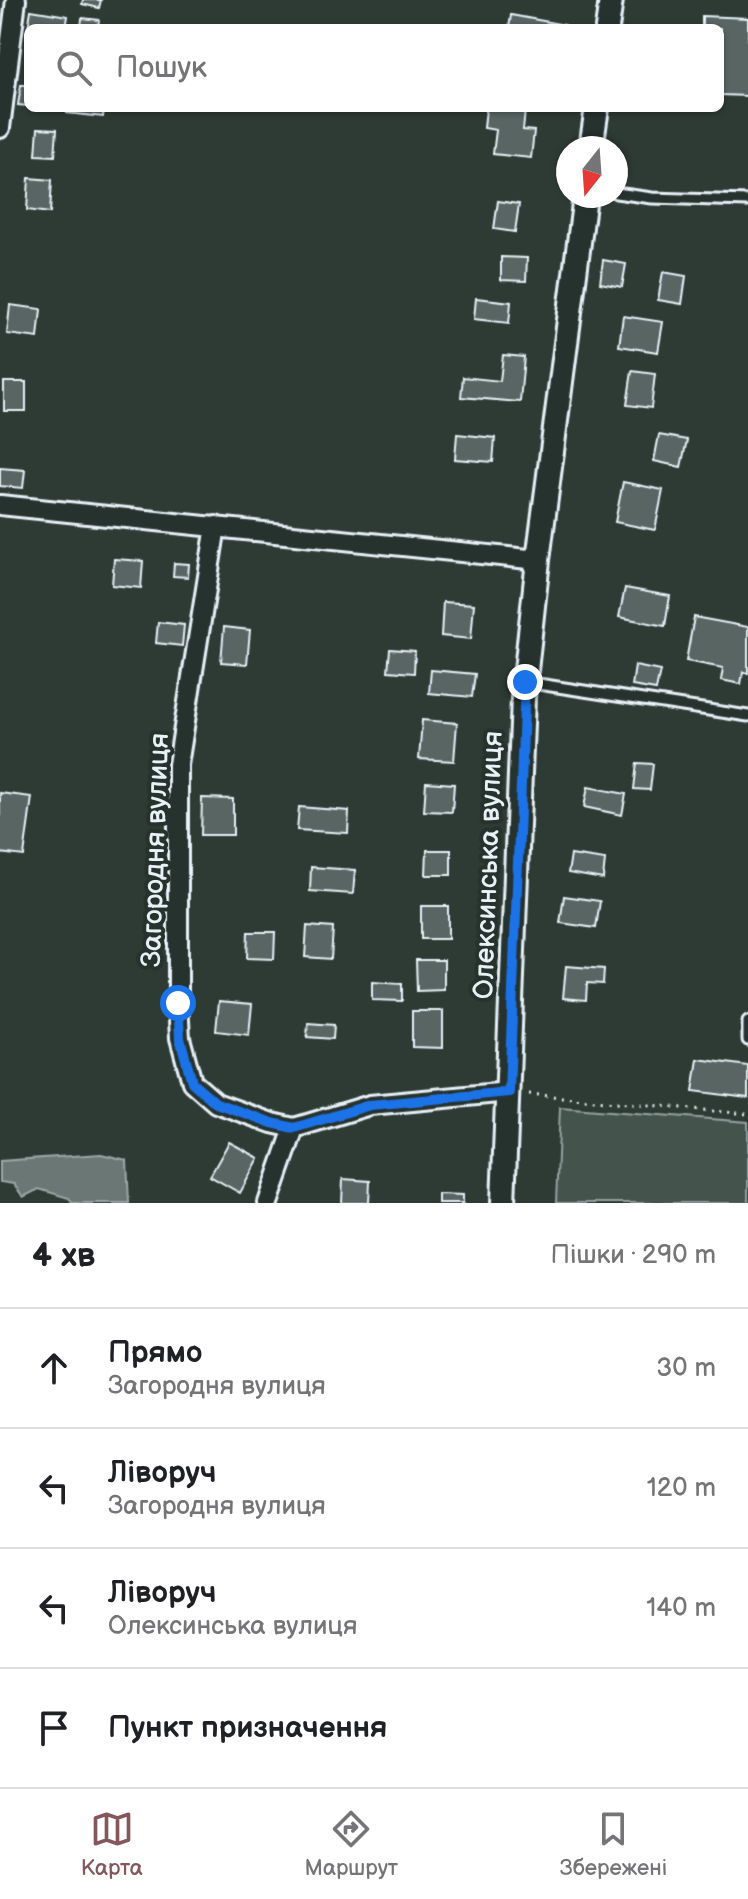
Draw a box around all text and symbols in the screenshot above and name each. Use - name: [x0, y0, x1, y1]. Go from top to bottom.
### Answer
- search box: [24, 24, 724, 112]
- icon: search: [52, 46, 96, 90]
- text: Пошук: [116, 50, 207, 86]
- north arrow: [556, 136, 628, 208]
- route end: [507, 664, 543, 700]
- street label: Олексинська вулиця: [467, 730, 510, 1000]
- street label: Загородня вулиця: [135, 732, 176, 968]
- route start: [160, 985, 196, 1021]
- text: 4 хв: [32, 1235, 95, 1276]
- text: Пішки · 290 m: [551, 1240, 716, 1271]
- text: Прямо: [108, 1335, 202, 1371]
- icon: ahead: [32, 1346, 76, 1390]
- text: 30 m: [656, 1353, 716, 1384]
- text: Загородня вулиця: [108, 1371, 326, 1402]
- text: Ліворуч: [108, 1455, 216, 1491]
- icon: left: [32, 1466, 76, 1510]
- text: 120 m: [647, 1473, 716, 1504]
- text: Загородня вулиця: [108, 1491, 326, 1522]
- text: Ліворуч: [108, 1575, 216, 1611]
- icon: left: [32, 1586, 76, 1630]
- text: 140 m: [646, 1593, 716, 1624]
- text: Олексинська вулиця: [108, 1611, 357, 1642]
- icon: arrive: [32, 1706, 76, 1750]
- text: Пункт призначення: [108, 1710, 387, 1746]
- tab: Карта: [81, 1807, 143, 1882]
- tab: Маршрут: [305, 1807, 398, 1882]
- tab: Збережені: [560, 1807, 667, 1882]

